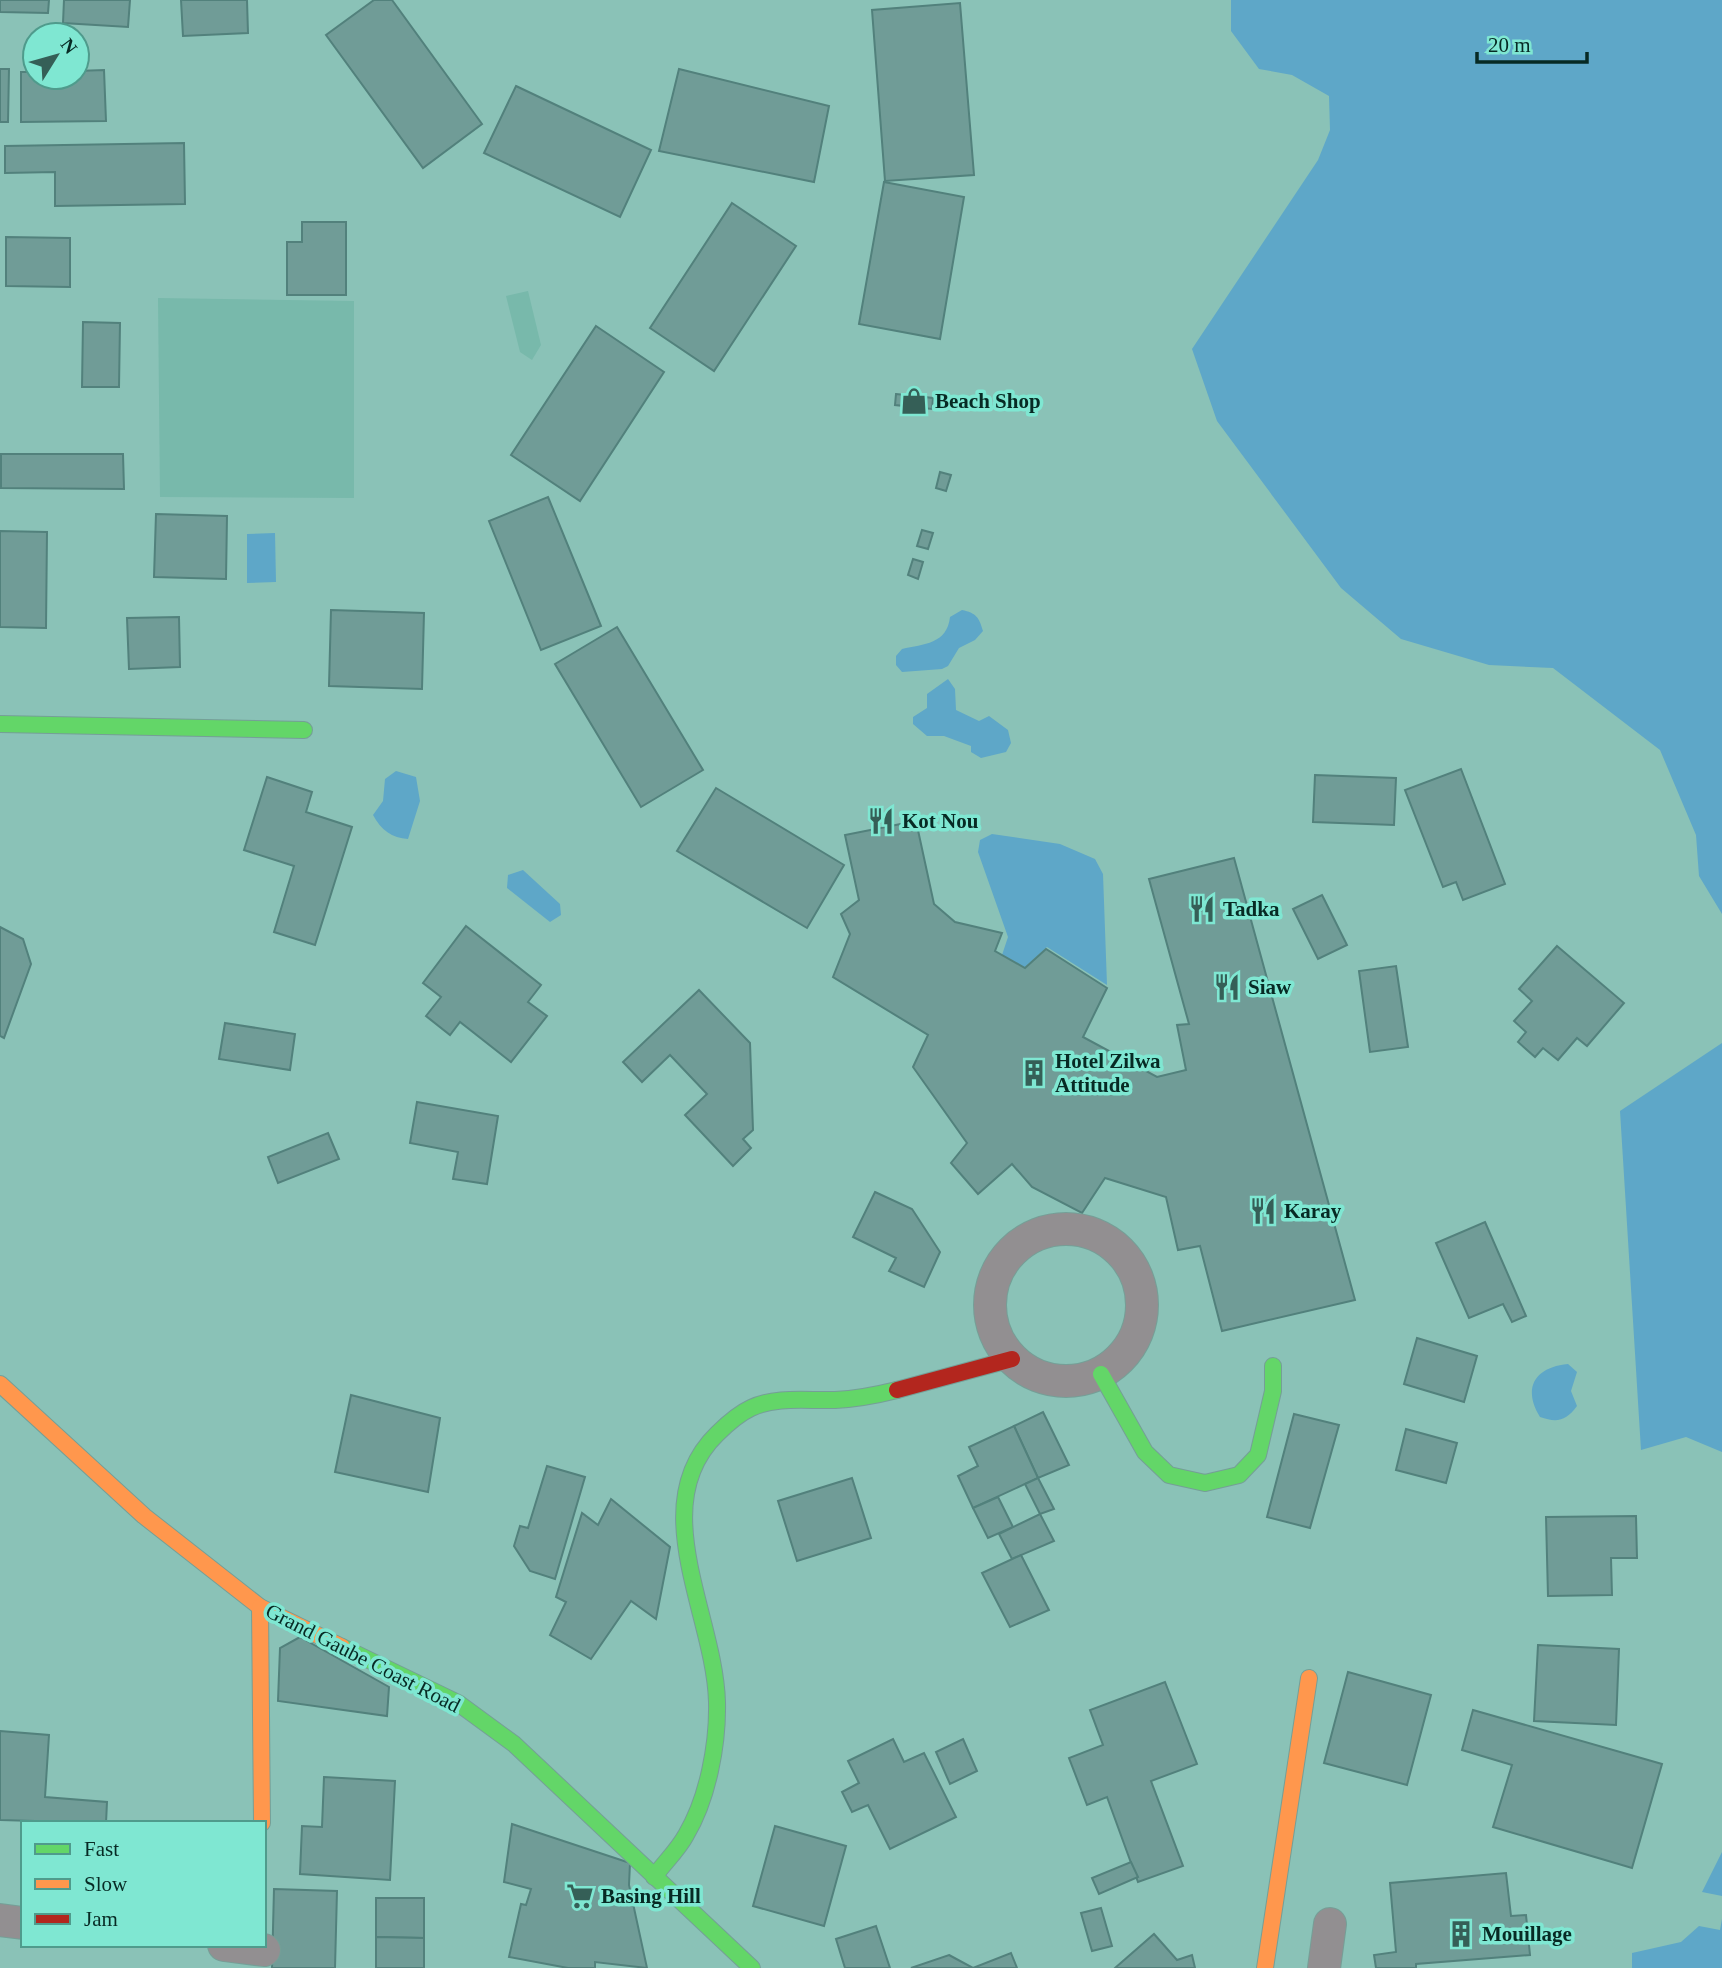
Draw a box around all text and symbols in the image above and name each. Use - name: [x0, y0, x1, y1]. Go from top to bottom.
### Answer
- north arrow: [21, 21, 91, 91]
- scale bar: [1477, 21, 1587, 65]
- text: 20 m: [1488, 33, 1531, 57]
- text: N: [57, 34, 82, 58]
- shop icon: Beach Shop: [899, 386, 929, 416]
- place label: Beach Shop: [935, 389, 1041, 413]
- restaurant icon: Kot Nou: [866, 806, 896, 836]
- place label: Kot Nou: [902, 809, 979, 833]
- restaurant icon: Tadka: [1187, 894, 1217, 924]
- place label: Tadka: [1223, 897, 1280, 921]
- restaurant icon: Siaw: [1212, 972, 1242, 1002]
- place label: Siaw: [1248, 975, 1292, 999]
- place label: Hotel Zilwa Attitude: [1055, 1049, 1161, 1097]
- building icon: Hotel Zilwa Attitude: [1019, 1058, 1049, 1088]
- restaurant icon: Karay: [1248, 1196, 1278, 1226]
- place label: Karay: [1284, 1199, 1342, 1223]
- street label: Grand Gaube Coast Road: [262, 1598, 465, 1718]
- legend: [21, 1821, 266, 1947]
- text: Fast: [84, 1837, 119, 1861]
- text: Slow: [84, 1872, 128, 1896]
- supermarket icon: Basing Hill: [565, 1881, 595, 1911]
- place label: Basing Hill: [601, 1884, 701, 1908]
- text: Jam: [84, 1907, 118, 1931]
- building icon: Mouillage: [1446, 1919, 1476, 1949]
- place label: Mouillage: [1482, 1922, 1572, 1946]

